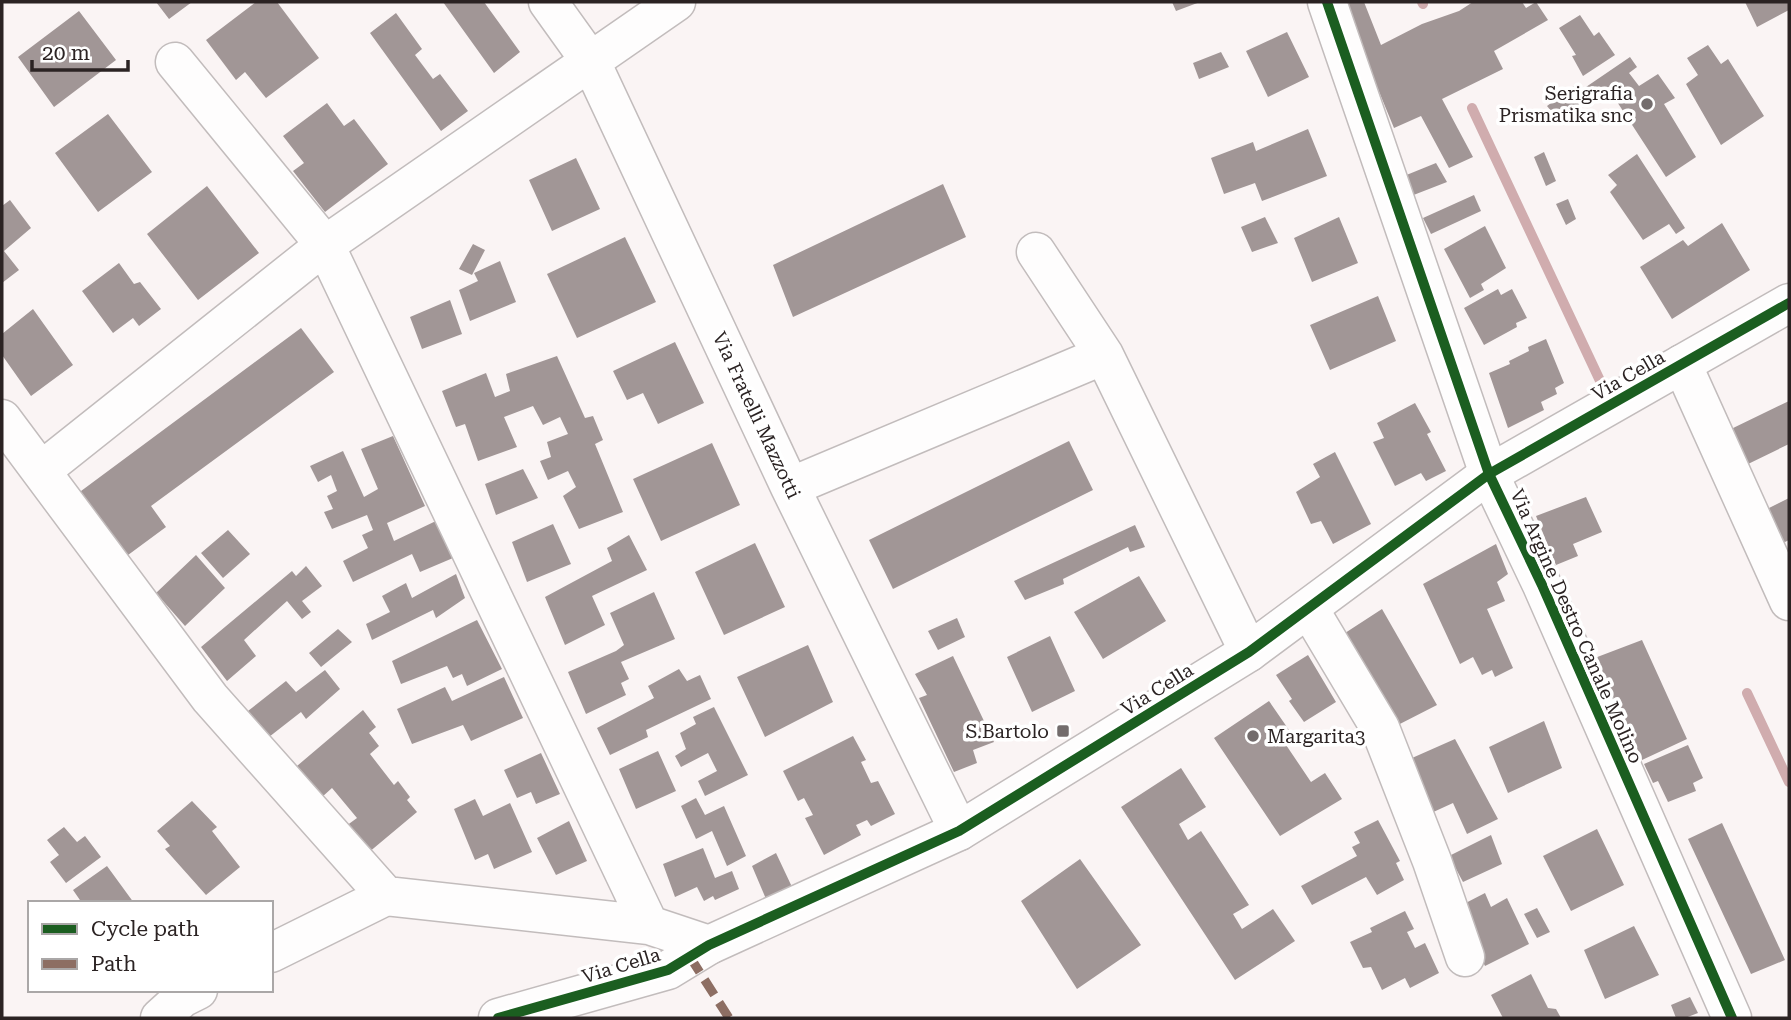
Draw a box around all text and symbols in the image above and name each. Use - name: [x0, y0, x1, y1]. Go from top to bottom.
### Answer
- scale bar: [32, 28, 128, 72]
- text: 20 m: [42, 41, 90, 65]
- place label: Serigrafia Prismatika snc: [1499, 82, 1634, 127]
- marker: Serigrafia Prismatika snc: [1639, 96, 1655, 112]
- street label: Via Fratelli Mazzotti: [708, 328, 805, 502]
- street label: Via Cella: [1588, 345, 1669, 406]
- street label: Via Argine Destro Canale Molino: [1505, 485, 1648, 767]
- street label: Via Cella: [1117, 658, 1198, 720]
- place label: S.Bartolo: [966, 720, 1049, 743]
- marker: S.Bartolo: [1055, 723, 1071, 739]
- place label: Margarita3: [1267, 725, 1365, 748]
- marker: Margarita3: [1245, 728, 1261, 744]
- legend: [28, 901, 273, 992]
- text: Cycle path: [91, 917, 200, 941]
- street label: Via Cella: [579, 943, 664, 988]
- text: Path: [91, 952, 137, 976]

